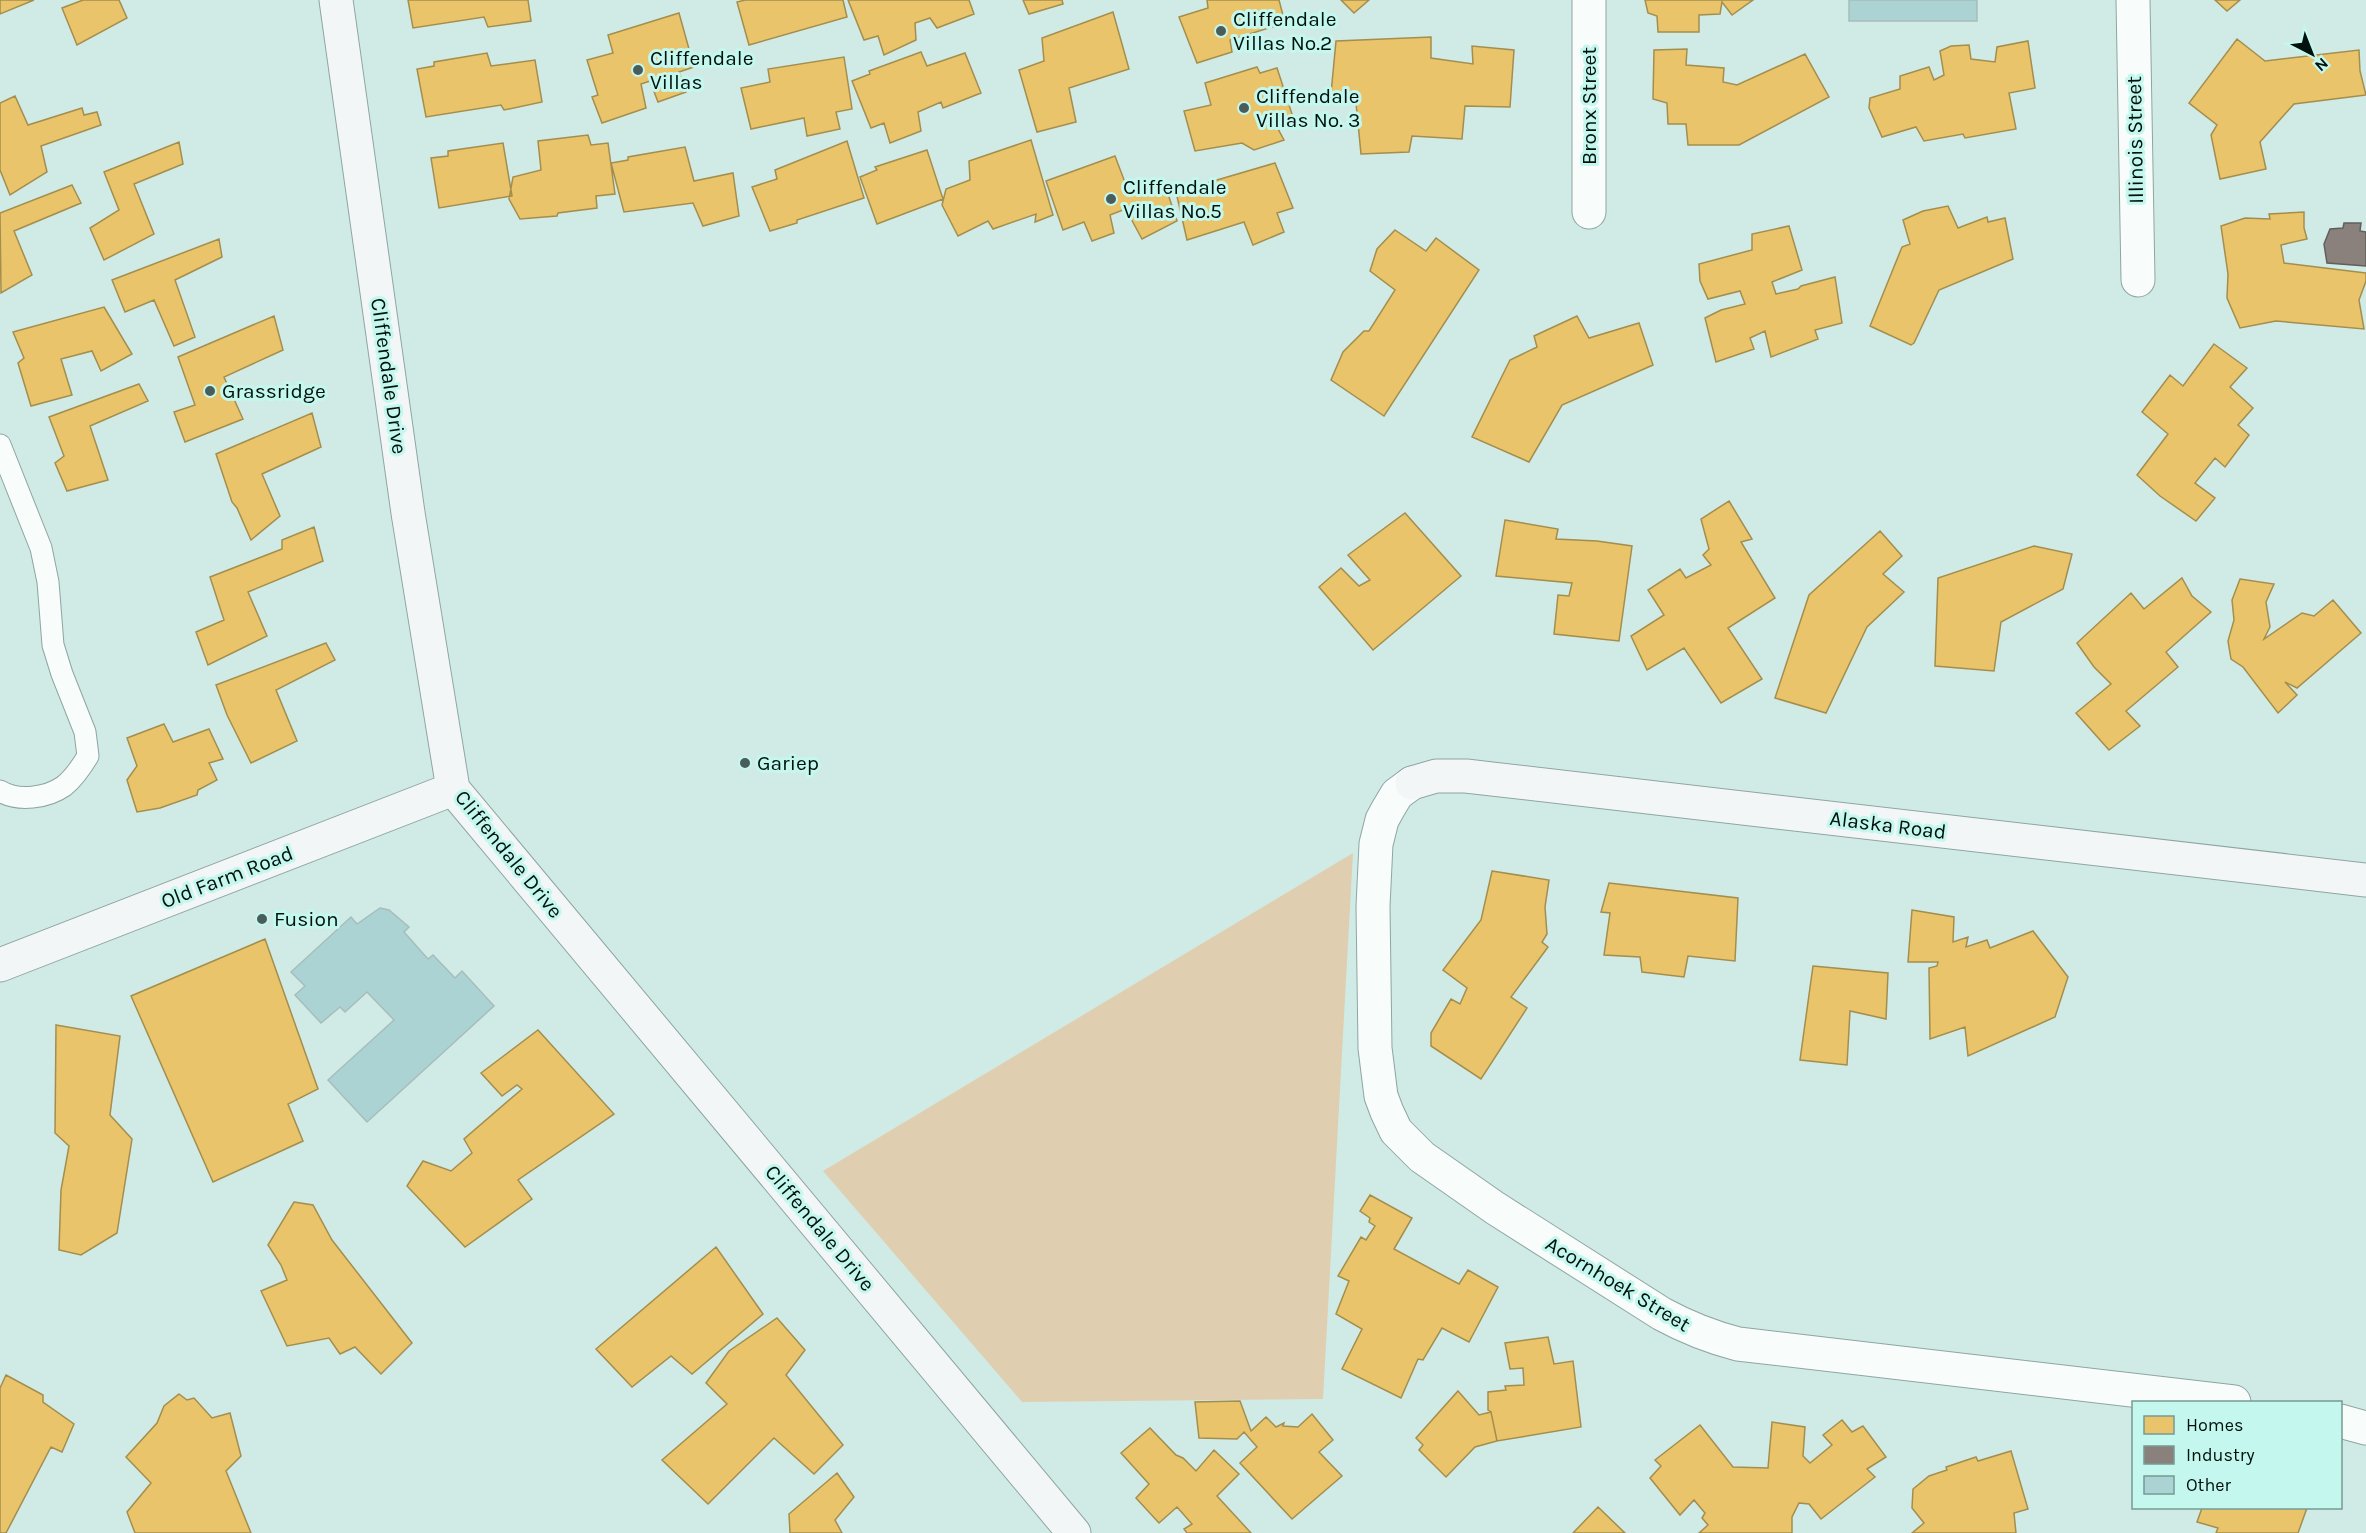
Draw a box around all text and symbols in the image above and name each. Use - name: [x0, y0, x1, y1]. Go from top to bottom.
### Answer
- place label: Cliffendale Villas No.2: [1233, 7, 1337, 55]
- marker: Cliffendale Villas No.2: [1214, 24, 1228, 38]
- north arrow: [2282, 24, 2342, 84]
- place label: Cliffendale Villas: [650, 46, 754, 94]
- street label: Bronx Street: [1577, 47, 1601, 165]
- text: N: [2311, 54, 2332, 76]
- marker: Cliffendale Villas: [631, 63, 645, 77]
- street label: Illinois Street: [2122, 76, 2148, 204]
- place label: Cliffendale Villas No. 3: [1256, 84, 1360, 132]
- marker: Cliffendale Villas No. 3: [1237, 101, 1251, 115]
- place label: Cliffendale Villas No.5: [1123, 175, 1227, 223]
- marker: Cliffendale Villas No.5: [1104, 192, 1118, 206]
- street label: Cliffendale Drive: [366, 296, 412, 456]
- place label: Grassridge: [222, 379, 326, 403]
- marker: Grassridge: [203, 384, 217, 398]
- place label: Gariep: [757, 751, 819, 775]
- marker: Gariep: [738, 756, 752, 770]
- street label: Cliffendale Drive: [450, 785, 568, 923]
- street label: Alaska Road: [1828, 806, 1948, 844]
- street label: Old Farm Road: [158, 841, 296, 913]
- place label: Fusion: [274, 907, 339, 931]
- marker: Fusion: [255, 912, 269, 926]
- street label: Cliffendale Drive: [760, 1160, 880, 1296]
- street label: Acornhoek Street: [1542, 1231, 1695, 1337]
- legend: [2132, 1401, 2342, 1509]
- text: Homes: [2186, 1414, 2243, 1436]
- text: Industry: [2186, 1444, 2255, 1466]
- text: Other: [2186, 1474, 2231, 1496]

